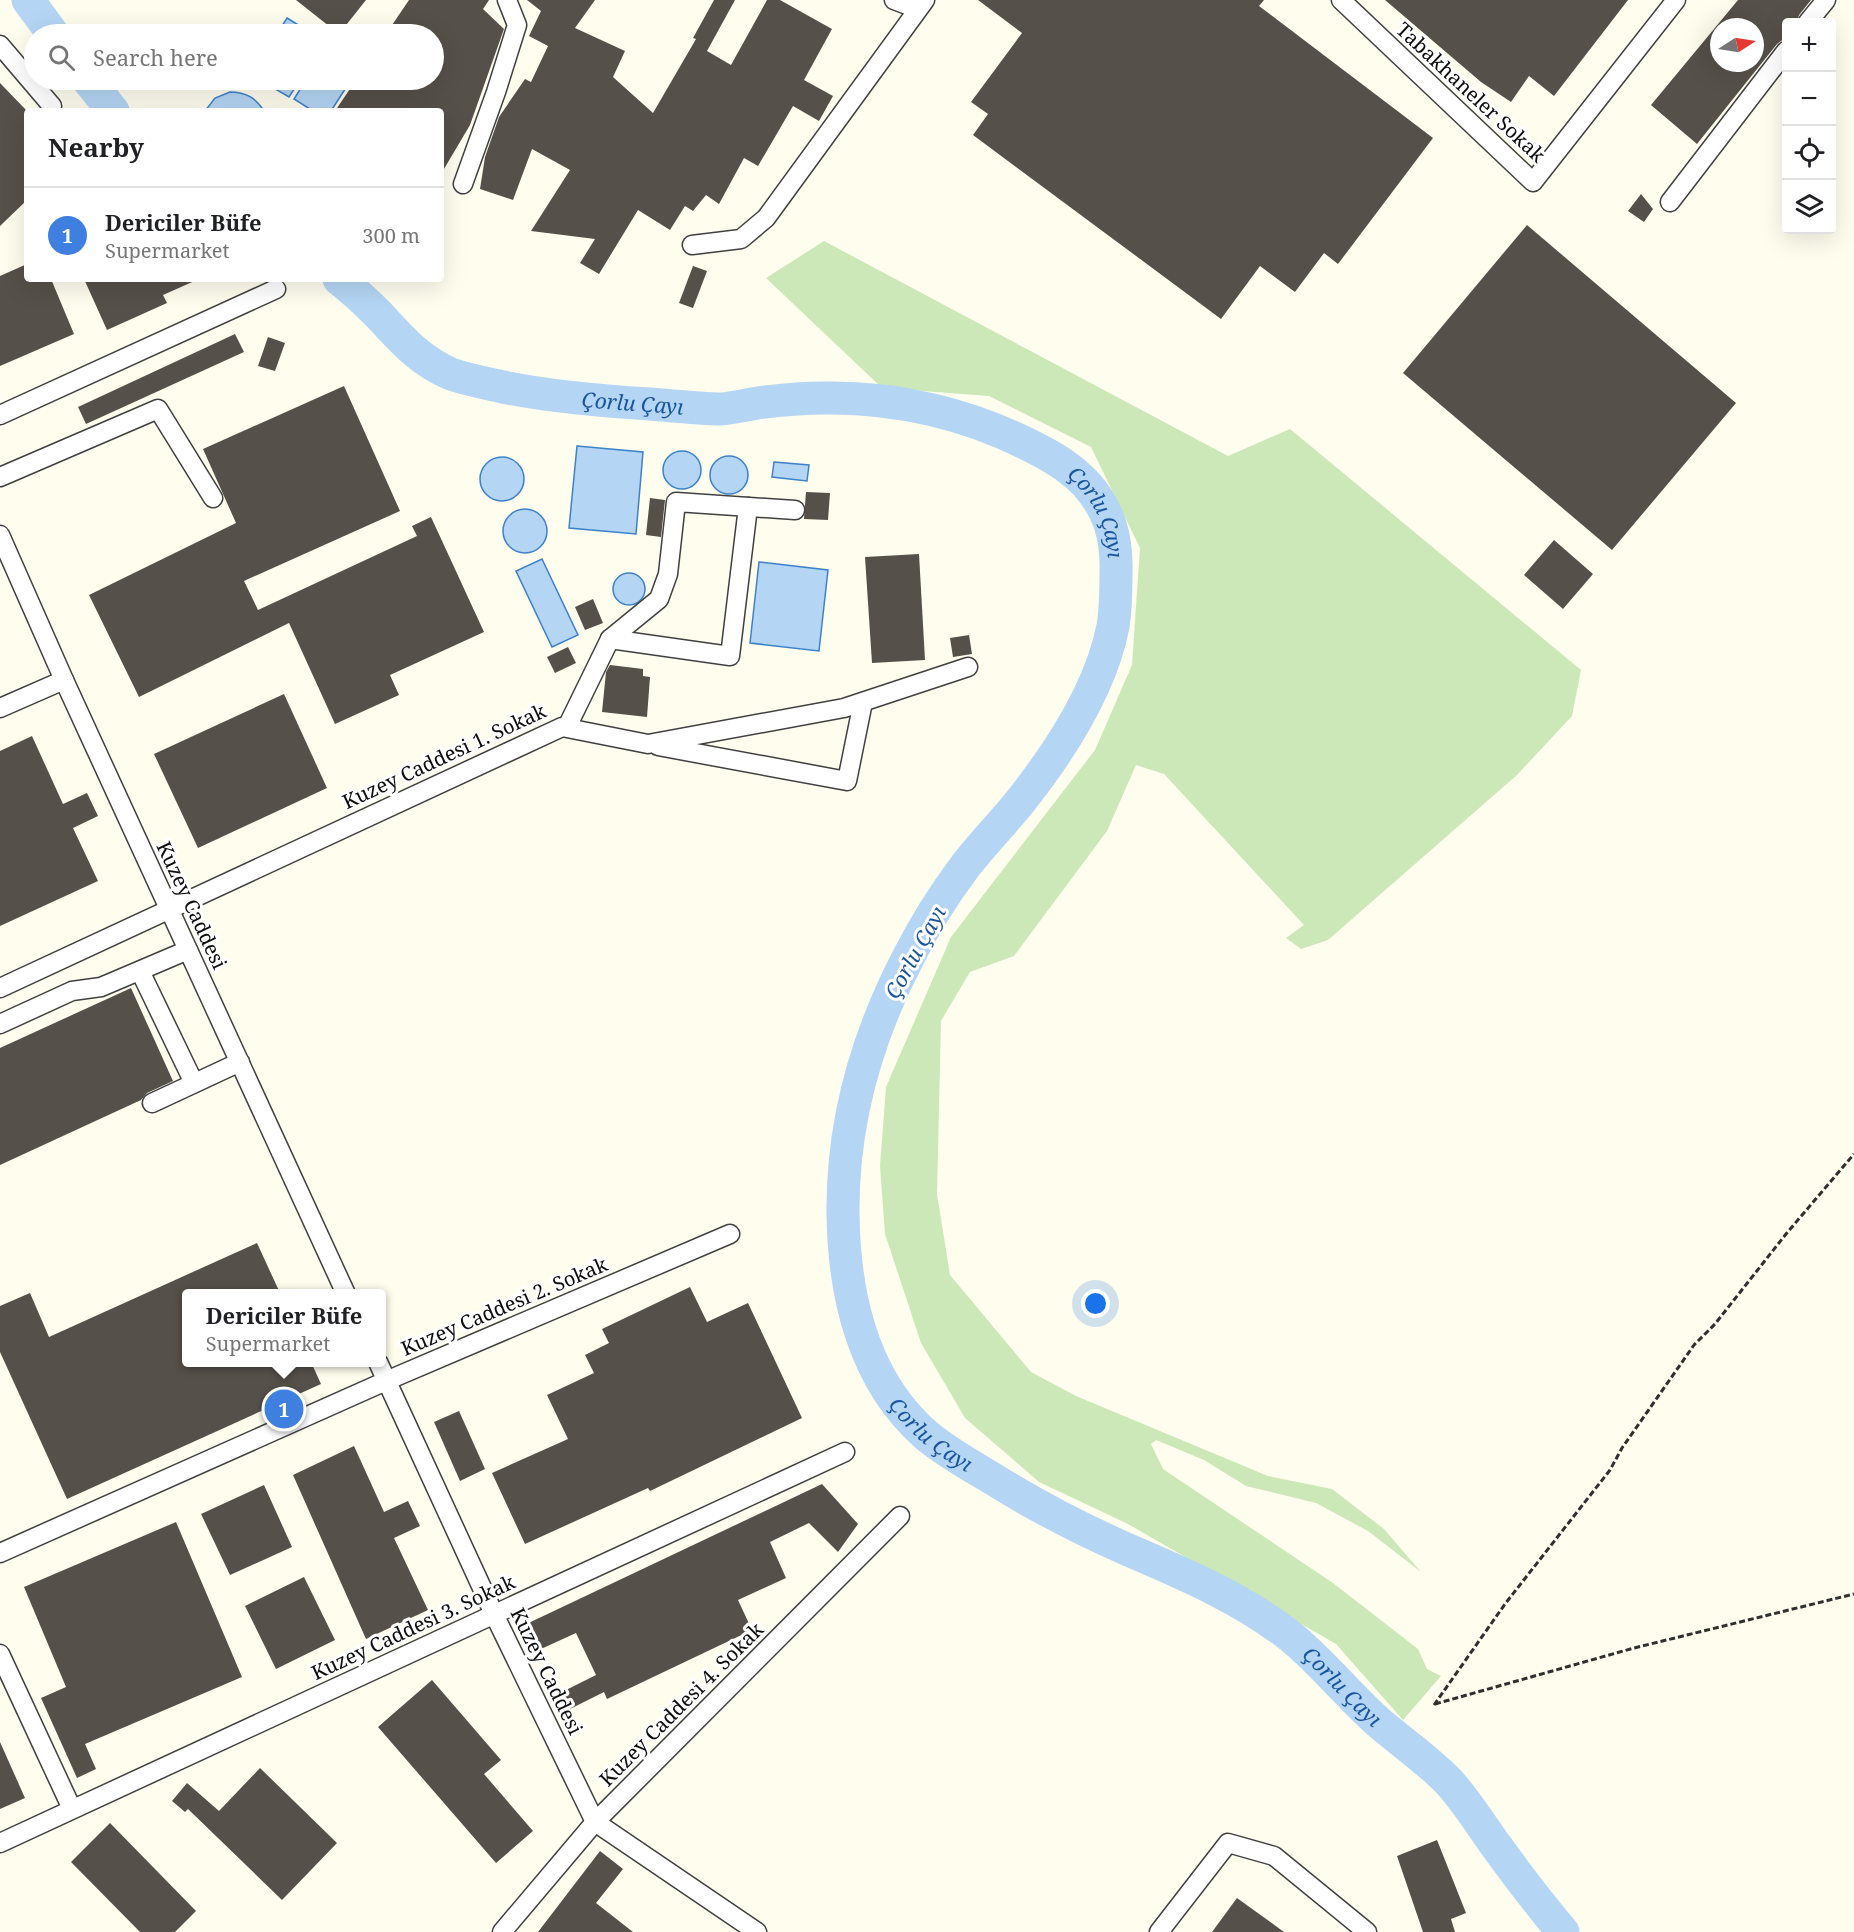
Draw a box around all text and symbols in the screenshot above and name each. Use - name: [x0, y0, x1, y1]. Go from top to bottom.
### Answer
- street label: Tabakhaneler Sokak: [1391, 16, 1551, 168]
- north arrow: [1710, 18, 1764, 72]
- map controls: [1782, 18, 1836, 234]
- button: +: [1782, 18, 1836, 72]
- search box: [24, 24, 444, 90]
- icon: search: [45, 41, 78, 74]
- text: Search here: [93, 42, 218, 72]
- button: −: [1782, 72, 1836, 126]
- button: locate: [1782, 126, 1836, 180]
- text: Nearby: [48, 129, 144, 165]
- button: layers: [1782, 180, 1836, 234]
- text: Dericiler Büfe: [105, 207, 262, 237]
- text: 1: [62, 222, 73, 249]
- text: 300 m: [362, 222, 420, 249]
- text: Supermarket: [105, 237, 230, 264]
- water label: Çorlu Çayı: [580, 385, 685, 421]
- water label: Çorlu Çayı: [1062, 460, 1130, 560]
- street label: Kuzey Caddesi 1. Sokak: [338, 697, 550, 815]
- street label: Kuzey Caddesi: [151, 837, 234, 974]
- water label: Çorlu Çayı: [878, 900, 952, 1003]
- street label: Kuzey Caddesi 2. Sokak: [397, 1250, 612, 1362]
- popup: [182, 1289, 386, 1367]
- your location: [1081, 1289, 1110, 1318]
- text: Dericiler Büfe: [206, 1300, 362, 1330]
- text: Supermarket: [206, 1330, 330, 1357]
- pin: 1: [264, 1386, 304, 1432]
- water label: Çorlu Çayı: [883, 1391, 979, 1478]
- street label: Kuzey Caddesi 3. Sokak: [307, 1568, 519, 1686]
- street label: Kuzey Caddesi: [505, 1603, 590, 1739]
- street label: Kuzey Caddesi 4. Sokak: [593, 1616, 769, 1792]
- water label: Çorlu Çayı: [1297, 1640, 1388, 1733]

